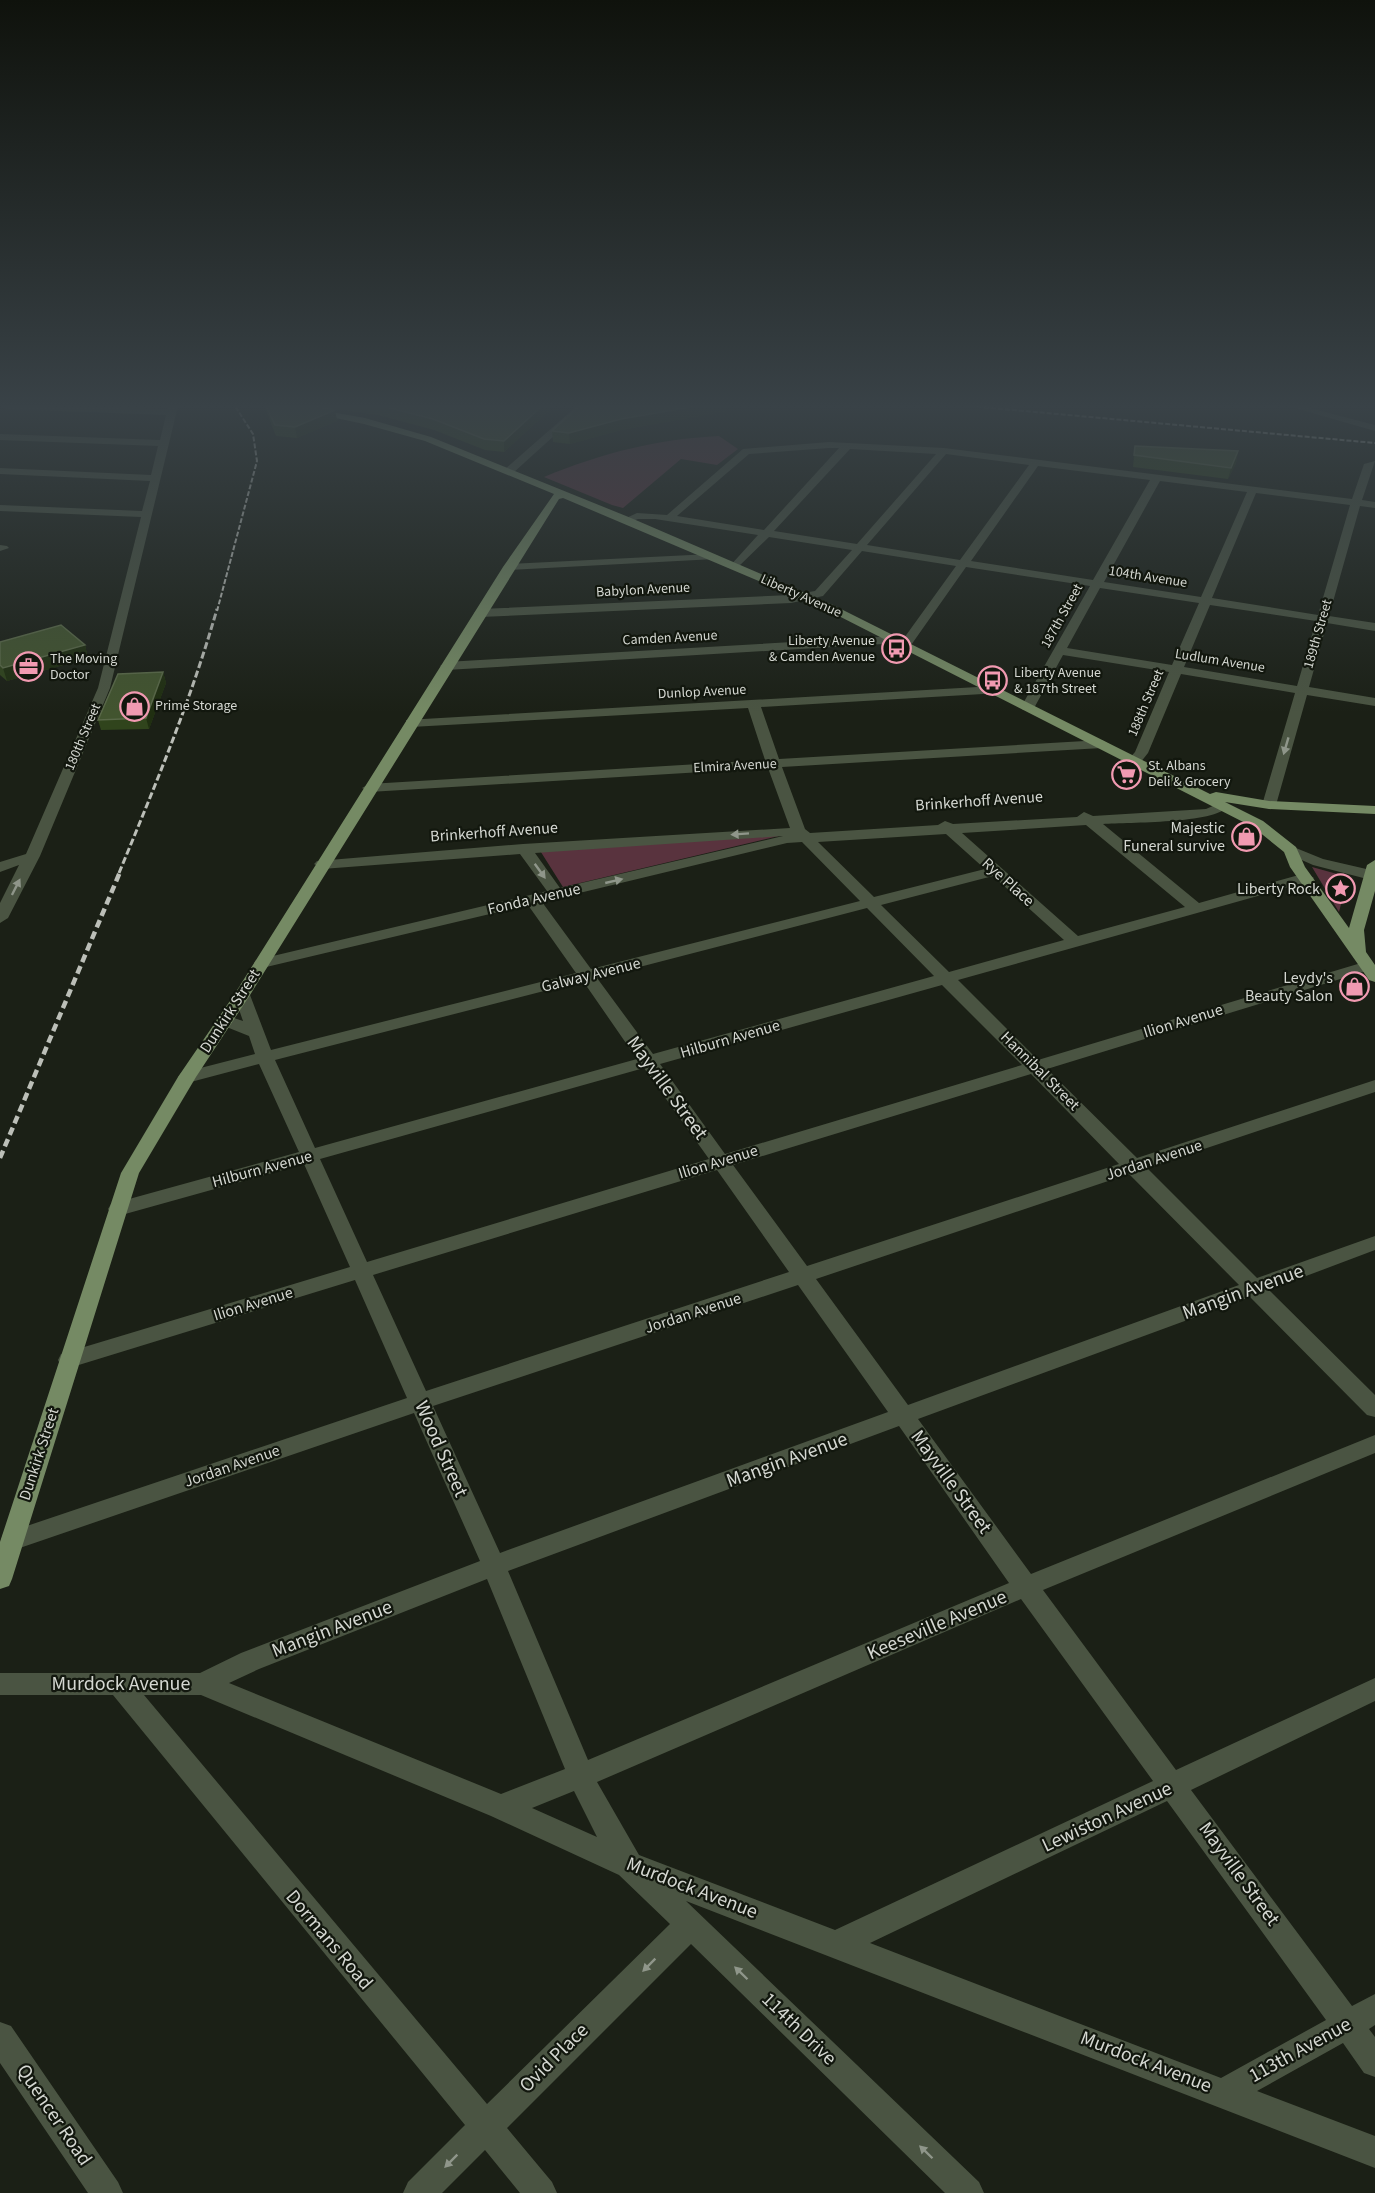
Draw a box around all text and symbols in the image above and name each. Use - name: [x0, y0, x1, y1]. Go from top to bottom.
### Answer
- street label: 104th Avenue: [1107, 561, 1189, 593]
- street label: Liberty Avenue: [757, 569, 845, 623]
- street label: Babylon Avenue: [595, 578, 691, 602]
- street label: 187th Street: [1036, 580, 1088, 652]
- street label: 189th Street: [1299, 597, 1337, 671]
- street label: Camden Avenue: [622, 626, 718, 650]
- place label: Liberty Avenue & Camden Avenue: [769, 631, 875, 667]
- bus stop icon: Liberty Avenue & Camden Avenue: [880, 633, 912, 665]
- street label: Ludlum Avenue: [1174, 644, 1266, 678]
- place label: The Moving Doctor: [50, 649, 117, 685]
- office icon: The Moving Doctor: [13, 651, 45, 683]
- place label: Liberty Avenue & 187th Street: [1014, 663, 1101, 699]
- bus stop icon: Liberty Avenue & 187th Street: [977, 665, 1009, 697]
- street label: 188th Street: [1123, 666, 1169, 740]
- street label: Dunlop Avenue: [657, 680, 747, 704]
- shop icon: Prime Storage: [118, 690, 150, 722]
- place label: Prime Storage: [155, 696, 237, 716]
- street label: 180th Street: [60, 700, 106, 774]
- one-way arrow: [1281, 737, 1290, 755]
- street label: Elmira Avenue: [693, 754, 777, 778]
- place label: St. Albans Deli & Grocery: [1148, 756, 1231, 792]
- supermarket icon: St. Albans Deli & Grocery: [1111, 758, 1143, 790]
- street label: Brinkerhoff Avenue: [914, 786, 1044, 816]
- street label: Brinkerhoff Avenue: [429, 817, 559, 847]
- place label: Majestic Funeral survive: [1123, 817, 1225, 857]
- shop icon: Majestic Funeral survive: [1230, 821, 1262, 853]
- one-way arrow: [731, 829, 750, 839]
- street label: Rye Place: [977, 852, 1039, 912]
- one-way arrow: [534, 862, 546, 878]
- place icon: Liberty Rock: [1325, 873, 1357, 905]
- one-way arrow: [604, 875, 623, 885]
- one-way arrow: [11, 878, 20, 895]
- street label: Fonda Avenue: [485, 878, 583, 920]
- place label: Liberty Rock: [1237, 878, 1320, 900]
- street label: Galway Avenue: [539, 952, 643, 998]
- street label: Dunkirk Street: [195, 964, 266, 1057]
- place label: Leydy's Beauty Salon: [1245, 967, 1333, 1007]
- shop icon: Leydy's Beauty Salon: [1338, 971, 1370, 1003]
- street label: Ilion Avenue: [1140, 998, 1226, 1044]
- street label: Hilburn Avenue: [678, 1014, 783, 1064]
- street label: Hannibal Street: [995, 1026, 1085, 1116]
- street label: Mayville Street: [620, 1030, 714, 1146]
- street label: Jordan Avenue: [1103, 1134, 1205, 1186]
- street label: Ilion Avenue: [675, 1139, 761, 1185]
- street label: Hilburn Avenue: [209, 1145, 315, 1193]
- street label: Mangin Avenue: [1178, 1257, 1308, 1327]
- street label: Ilion Avenue: [210, 1281, 296, 1327]
- street label: Jordan Avenue: [642, 1287, 744, 1339]
- street label: Wood Street: [407, 1396, 475, 1502]
- street label: Dunkirk Street: [14, 1404, 64, 1503]
- street label: Mayville Street: [904, 1424, 998, 1540]
- street label: Mangin Avenue: [722, 1425, 852, 1495]
- street label: Jordan Avenue: [181, 1439, 283, 1493]
- street label: Keeseville Avenue: [863, 1583, 1011, 1667]
- street label: Mangin Avenue: [268, 1593, 396, 1665]
- street label: Murdock Avenue: [52, 1670, 190, 1698]
- street label: Lewiston Avenue: [1037, 1775, 1177, 1859]
- street label: Mayville Street: [1192, 1816, 1286, 1932]
- street label: Murdock Avenue: [622, 1850, 762, 1926]
- street label: Dormans Road: [279, 1884, 379, 1996]
- one-way arrow: [642, 1957, 656, 1971]
- one-way arrow: [734, 1966, 748, 1980]
- street label: 114th Drive: [755, 1986, 843, 2072]
- street label: 113th Avenue: [1244, 2010, 1356, 2090]
- street label: Ovid Place: [513, 2017, 595, 2099]
- street label: Murdock Avenue: [1076, 2024, 1216, 2100]
- street label: Quencer Road: [10, 2058, 98, 2172]
- one-way arrow: [919, 2146, 933, 2160]
- one-way arrow: [443, 2154, 458, 2168]

